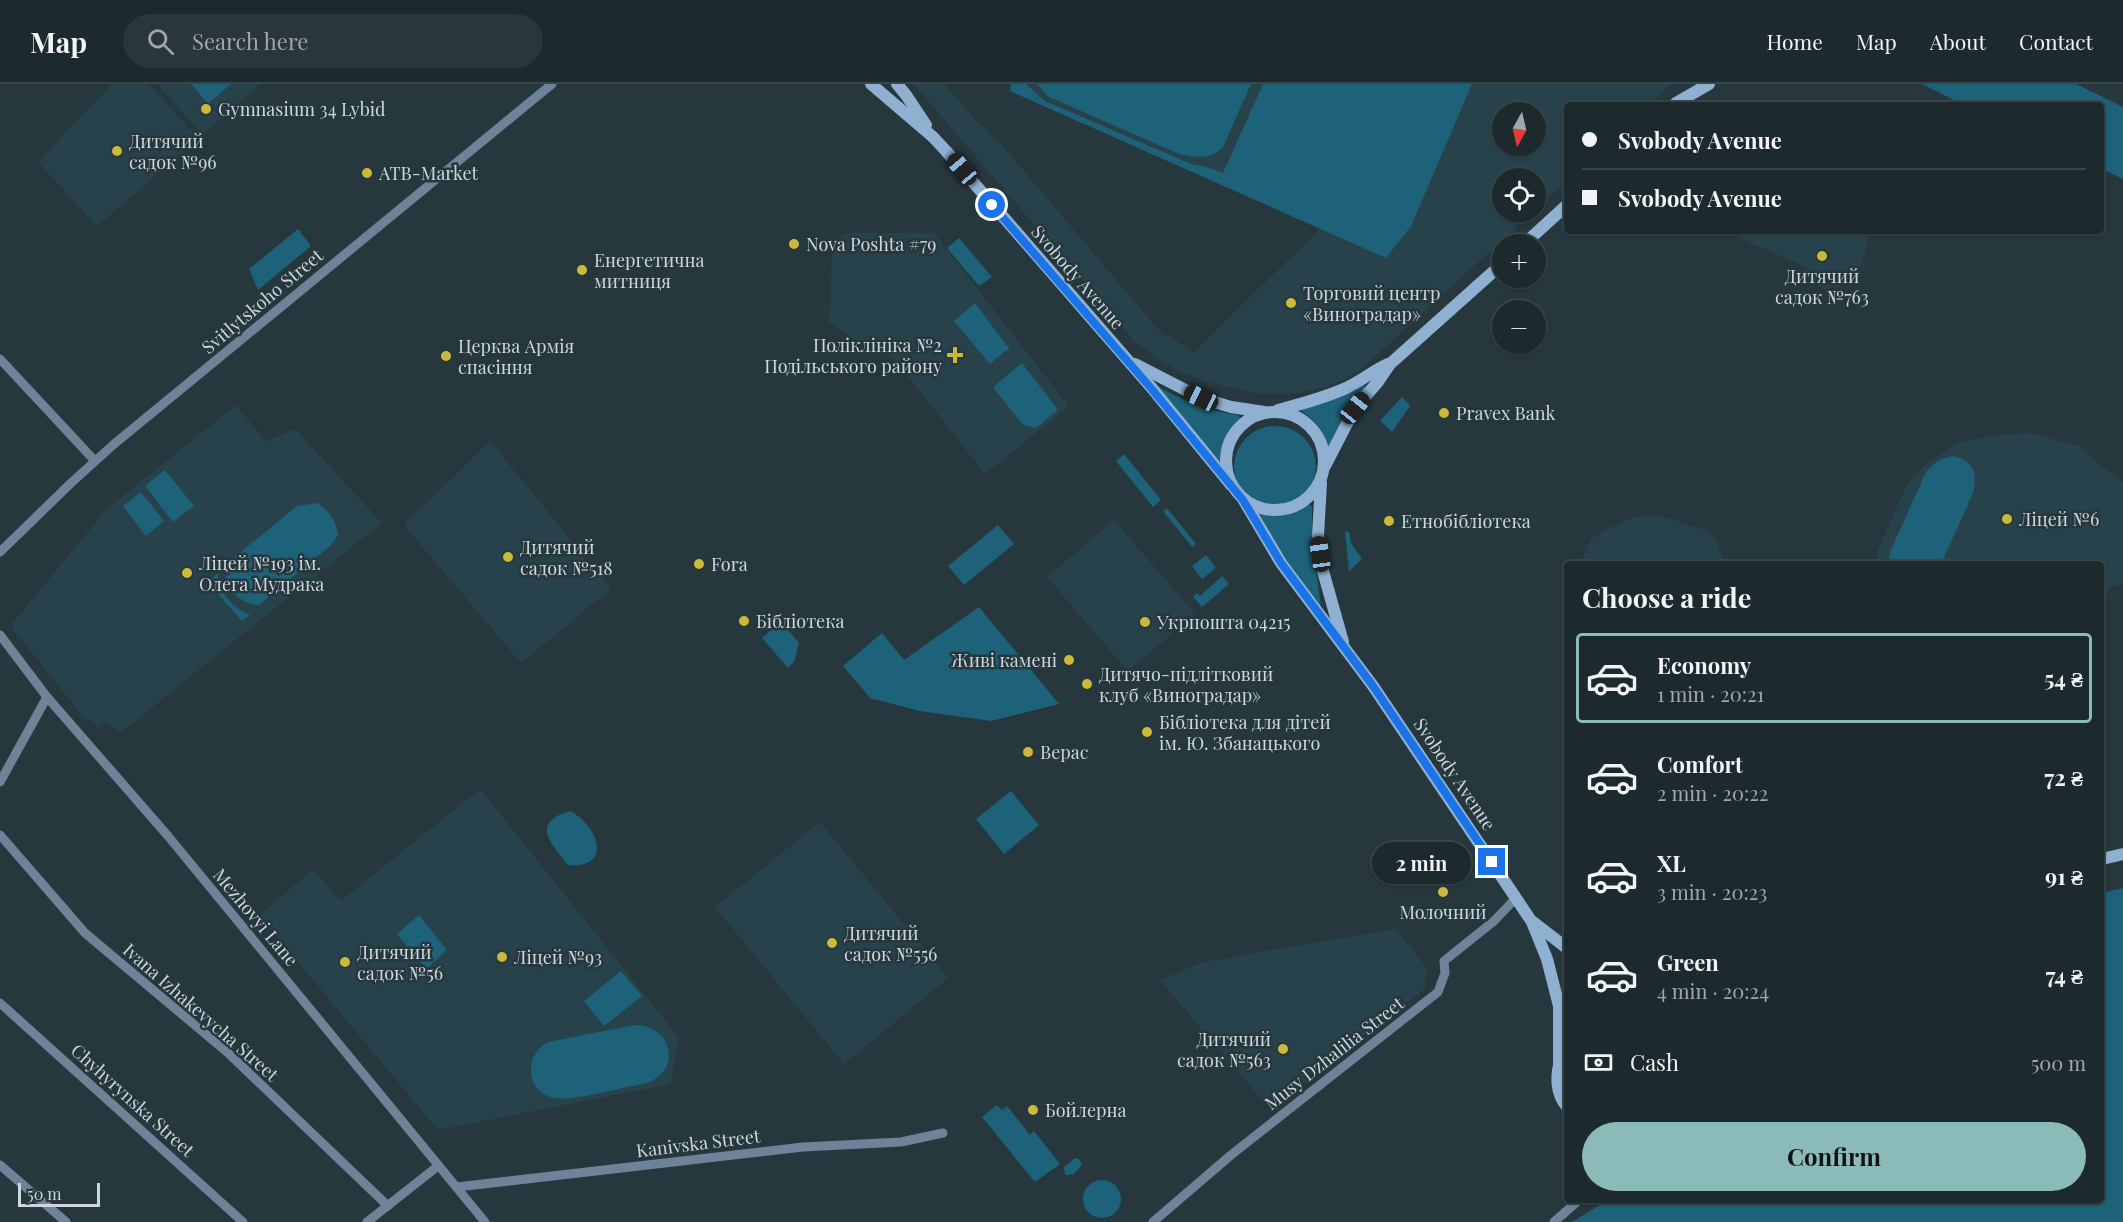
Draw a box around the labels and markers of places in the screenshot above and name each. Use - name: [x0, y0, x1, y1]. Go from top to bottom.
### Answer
- place label: Gymnasium 34 Lybid: [218, 97, 386, 121]
- marker: Gymnasium 34 Lybid: [199, 102, 213, 116]
- place label: Дитячий садок №96: [129, 129, 217, 174]
- marker: Дитячий садок №96: [110, 144, 124, 158]
- place label: ATB-Market: [378, 161, 479, 185]
- marker: ATB-Market: [360, 166, 374, 180]
- place label: Nova Poshta #79: [806, 232, 936, 256]
- marker: Nova Poshta #79: [787, 237, 801, 251]
- place label: Енергетична митниця: [594, 248, 704, 293]
- marker: Дитячий садок №763: [1815, 249, 1829, 263]
- marker: Енергетична митниця: [575, 263, 589, 277]
- place label: Дитячий садок №763: [1775, 264, 1869, 309]
- place label: Торговий центр «Виноградар»: [1303, 281, 1440, 326]
- marker: Торговий центр «Виноградар»: [1284, 296, 1298, 310]
- place label: Поліклініка №2 Подільського району: [764, 333, 942, 378]
- place label: Церква Армія спасіння: [458, 334, 574, 379]
- marker: Поліклініка №2 Подільського району: [946, 346, 964, 364]
- marker: Церква Армія спасіння: [439, 349, 453, 363]
- place label: Pravex Bank: [1456, 401, 1555, 425]
- marker: Pravex Bank: [1437, 406, 1451, 420]
- place label: Ліцей №6: [2018, 507, 2099, 531]
- place label: Етнобібліотека: [1401, 509, 1531, 533]
- marker: Ліцей №6: [2000, 512, 2014, 526]
- marker: Етнобібліотека: [1382, 514, 1396, 528]
- place label: Дитячий садок №518: [520, 535, 613, 580]
- marker: Дитячий садок №518: [501, 550, 515, 564]
- place label: Ліцей №193 ім. Олега Мудрака: [198, 551, 324, 596]
- place label: Fora: [711, 552, 748, 576]
- marker: Fora: [692, 557, 706, 571]
- marker: Ліцей №193 ім. Олега Мудрака: [180, 566, 194, 580]
- place label: Бібліотека: [756, 609, 845, 633]
- place label: Укрпошта 04215: [1156, 610, 1291, 634]
- marker: Бібліотека: [737, 614, 751, 628]
- marker: Укрпошта 04215: [1138, 615, 1152, 629]
- place label: Живі камені: [951, 648, 1057, 672]
- marker: Живі камені: [1062, 653, 1076, 667]
- place label: Дитячо-підлітковий клуб «Виноградар»: [1099, 662, 1273, 707]
- marker: Дитячо-підлітковий клуб «Виноградар»: [1080, 677, 1094, 691]
- place label: Бібліотека для дітей ім. Ю. Збанацького: [1159, 710, 1331, 755]
- marker: Бібліотека для дітей ім. Ю. Збанацького: [1140, 725, 1154, 739]
- place label: Верас: [1040, 740, 1089, 764]
- marker: Верас: [1021, 745, 1035, 759]
- marker: Молочний: [1436, 885, 1450, 899]
- place label: Молочний: [1400, 900, 1486, 924]
- place label: Дитячий садок №556: [844, 921, 937, 966]
- marker: Дитячий садок №556: [825, 936, 839, 950]
- place label: Дитячий садок №56: [357, 940, 443, 985]
- place label: Ліцей №93: [513, 945, 602, 969]
- marker: Ліцей №93: [495, 950, 509, 964]
- marker: Дитячий садок №56: [338, 955, 352, 969]
- place label: Дитячий садок №563: [1177, 1027, 1271, 1072]
- marker: Дитячий садок №563: [1276, 1042, 1290, 1056]
- place label: Бойлерна: [1045, 1098, 1127, 1122]
- marker: Бойлерна: [1026, 1103, 1040, 1117]

